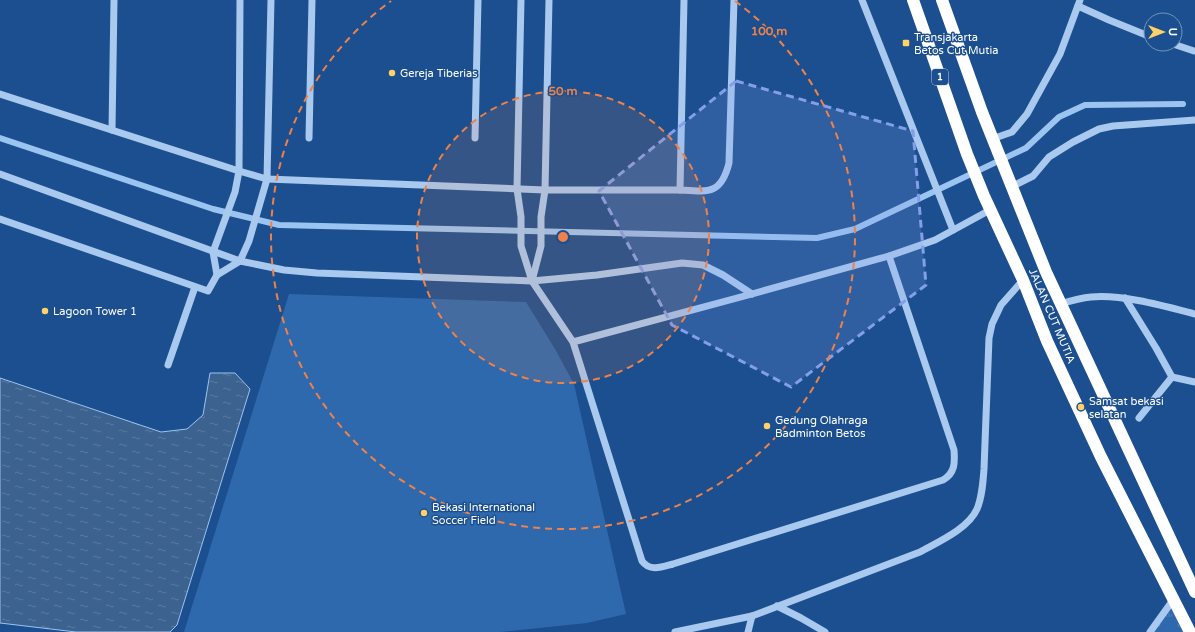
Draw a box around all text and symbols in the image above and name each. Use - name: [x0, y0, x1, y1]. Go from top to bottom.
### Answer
- north arrow: [1143, 12, 1183, 52]
- text: 100 m: [751, 24, 787, 38]
- text: U: [1166, 28, 1179, 36]
- place label: Transjakarta Betos Cut Mutia: [914, 31, 998, 57]
- marker: Transjakarta Betos Cut Mutia: [901, 38, 911, 48]
- place label: Gereja Tiberias: [400, 67, 478, 80]
- marker: Gereja Tiberias: [387, 68, 397, 78]
- road number: 1: [932, 69, 948, 85]
- text: 50 m: [548, 84, 578, 98]
- centre of rings: [556, 230, 570, 244]
- street label: JALAN CUT MUTIA: [1026, 267, 1078, 365]
- place label: Lagoon Tower 1: [53, 305, 137, 318]
- marker: Lagoon Tower 1: [40, 306, 50, 316]
- place label: Samsat bekasi selatan: [1089, 395, 1164, 421]
- marker: Samsat bekasi selatan: [1076, 402, 1086, 412]
- place label: Gedung Olahraga Badminton Betos: [775, 414, 868, 440]
- marker: Gedung Olahraga Badminton Betos: [762, 421, 772, 431]
- place label: Bekasi International Soccer Field: [432, 501, 535, 527]
- marker: Bekasi International Soccer Field: [419, 508, 429, 518]

